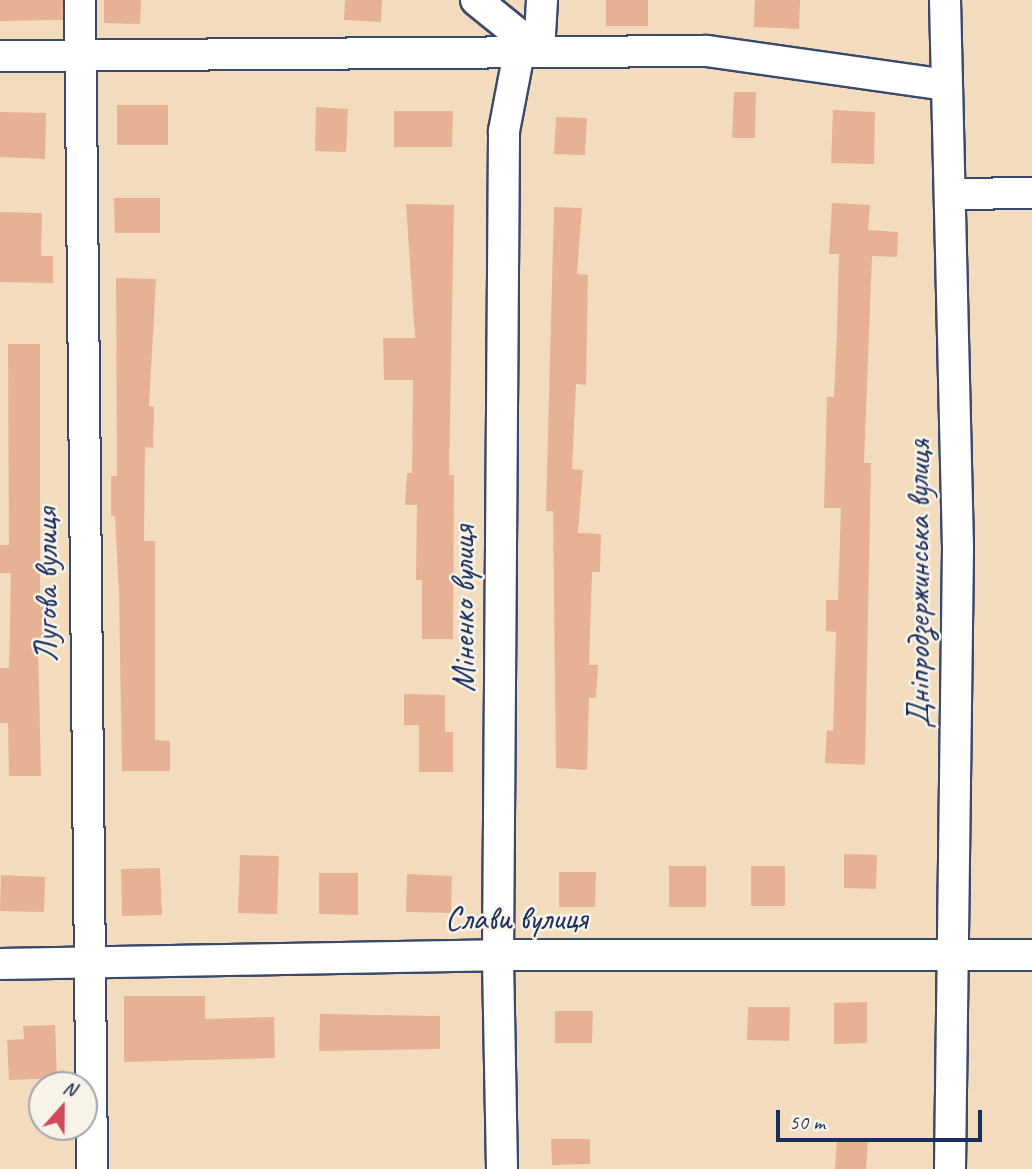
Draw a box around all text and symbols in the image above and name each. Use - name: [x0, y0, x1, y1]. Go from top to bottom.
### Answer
- street label: Дніпродзержинська вулиця: [899, 439, 939, 729]
- street label: Лугова вулиця: [27, 508, 67, 662]
- street label: Міненко вулиця: [444, 524, 484, 694]
- street label: Слави вулиця: [444, 899, 588, 939]
- north arrow: [28, 1071, 98, 1141]
- text: N: [60, 1075, 80, 1102]
- scale bar: [780, 1096, 986, 1140]
- text: 50 m: [789, 1109, 825, 1135]

